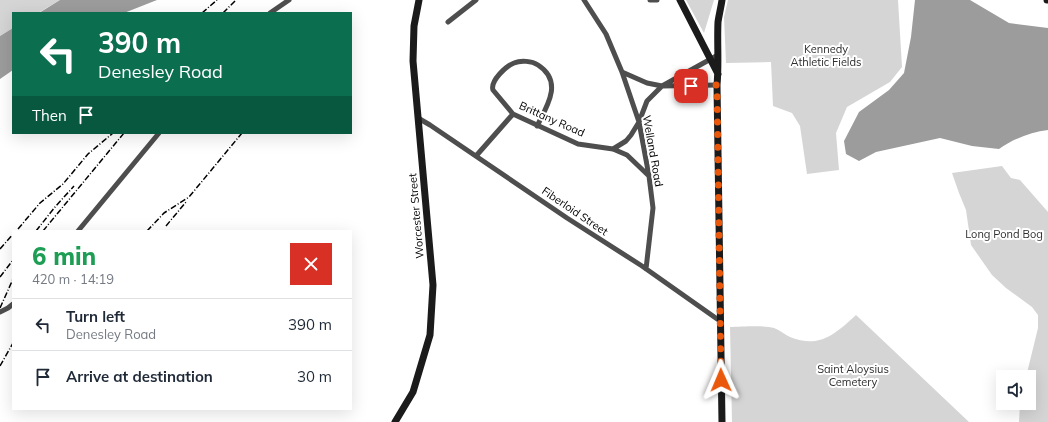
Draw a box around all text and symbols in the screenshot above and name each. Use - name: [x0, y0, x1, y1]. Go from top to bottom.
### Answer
- text: 390 m: [98, 25, 181, 60]
- icon: left: [32, 28, 84, 80]
- park label: Kennedy Athletic Fields: [790, 42, 862, 69]
- text: Denesley Road: [98, 60, 223, 83]
- pin: [674, 69, 708, 103]
- icon: arrive: [680, 75, 702, 97]
- street label: Brittany Road: [517, 98, 587, 140]
- icon: arrive: [75, 104, 97, 126]
- text: Then: [32, 106, 67, 125]
- street label: Welland Road: [640, 114, 666, 188]
- street label: Worcester Street: [405, 173, 427, 259]
- street label: Fiberloid Street: [539, 184, 611, 238]
- park label: Long Pond Bog: [965, 227, 1043, 241]
- text: 6 min: [32, 241, 96, 271]
- button: close: [290, 243, 332, 285]
- text: 420 m · 14:19: [32, 271, 114, 287]
- text: Turn left: [66, 307, 125, 326]
- icon: left: [32, 314, 54, 336]
- text: 390 m: [288, 315, 332, 334]
- text: Denesley Road: [66, 326, 156, 342]
- position arrow: [700, 359, 742, 401]
- park label: Saint Aloysius Cemetery: [817, 362, 889, 389]
- icon: arrive: [32, 366, 54, 388]
- text: Arrive at destination: [66, 367, 213, 386]
- text: 30 m: [297, 367, 332, 386]
- map controls: [996, 370, 1036, 410]
- button: sound: [996, 370, 1036, 410]

